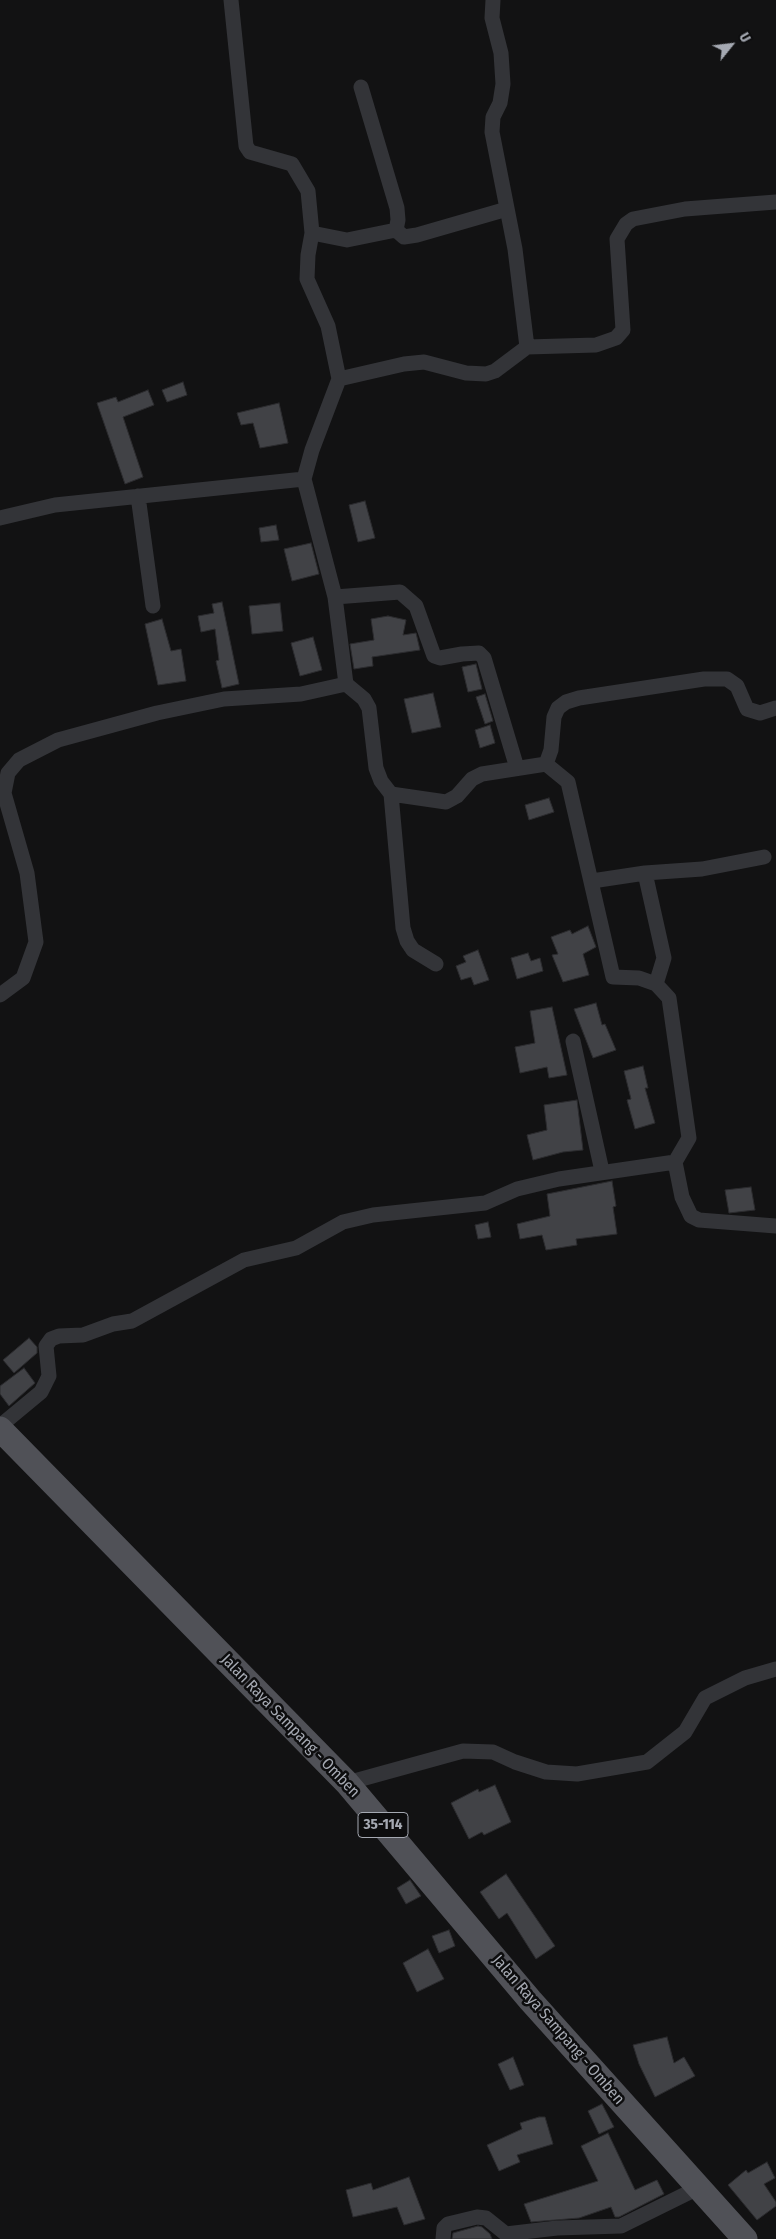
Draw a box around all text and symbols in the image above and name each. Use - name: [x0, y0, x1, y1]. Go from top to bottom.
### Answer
- north arrow: [706, 20, 756, 70]
- text: U: [735, 30, 754, 45]
- street label: Jalan Raya Sampang - Omben: [216, 1650, 364, 1802]
- road number: 35-114: [358, 1812, 408, 1838]
- street label: Jalan Raya Sampang - Omben: [488, 1951, 628, 2109]

